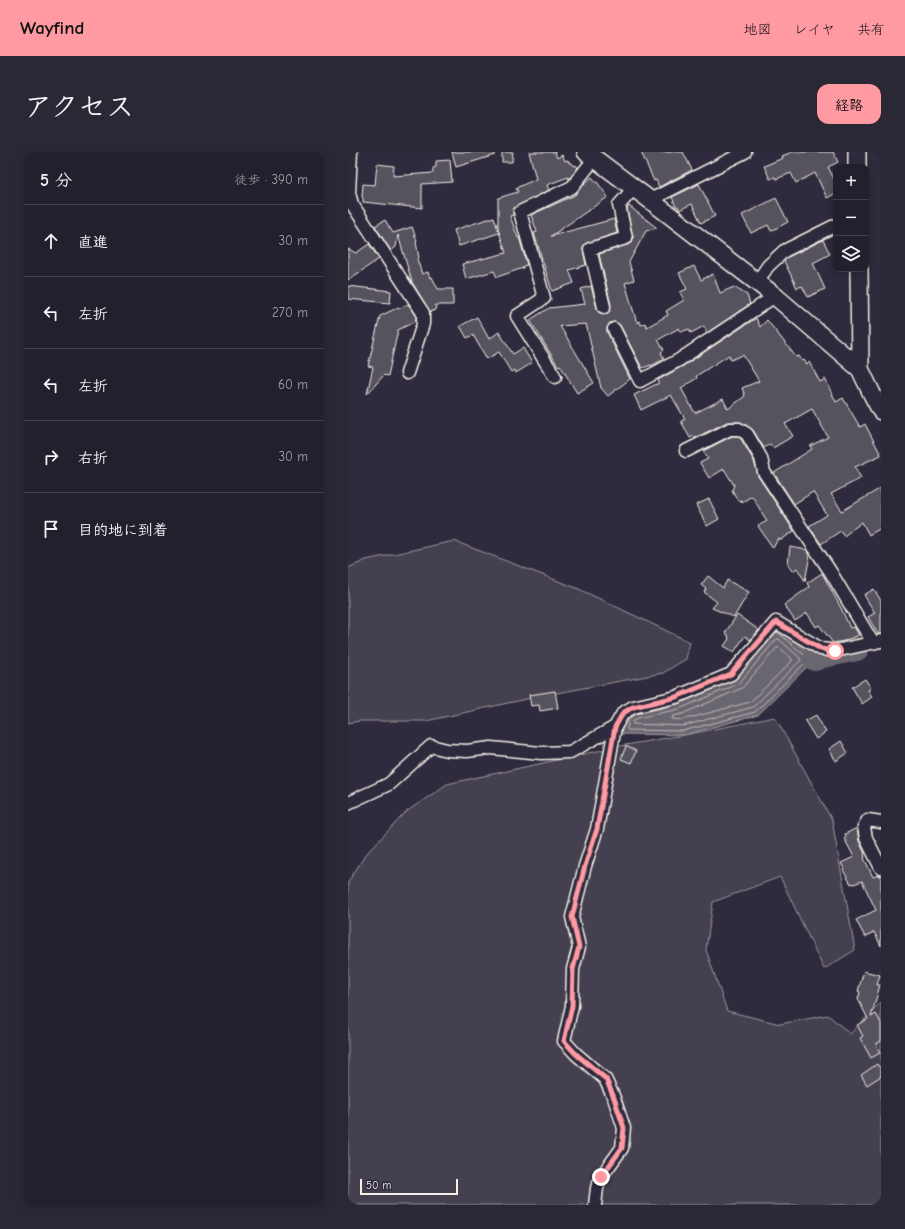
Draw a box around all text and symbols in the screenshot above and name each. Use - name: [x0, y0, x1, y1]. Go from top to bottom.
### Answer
- text: Wayfind: [20, 17, 84, 39]
- text: 地図: [744, 21, 772, 38]
- text: レイヤ: [794, 21, 835, 38]
- text: 共有: [857, 21, 885, 38]
- button: 経路: [817, 84, 881, 124]
- text: アクセス: [24, 91, 134, 123]
- map controls: [833, 164, 869, 272]
- button: +: [833, 164, 869, 200]
- text: 5 分: [40, 171, 72, 190]
- text: 徒歩 · 390 m: [235, 172, 308, 187]
- button: −: [833, 200, 869, 236]
- icon: ahead: [40, 230, 62, 252]
- text: 直進: [78, 233, 108, 251]
- text: 30 m: [278, 233, 308, 248]
- button: layers: [833, 236, 869, 272]
- icon: left: [40, 302, 62, 324]
- text: 左折: [78, 305, 108, 323]
- text: 270 m: [272, 305, 308, 320]
- icon: left: [40, 374, 62, 396]
- text: 左折: [78, 377, 108, 395]
- text: 60 m: [278, 377, 308, 392]
- icon: right: [40, 446, 62, 468]
- text: 右折: [78, 449, 108, 467]
- text: 30 m: [278, 449, 308, 464]
- icon: arrive: [40, 518, 62, 540]
- text: 目的地に到着: [78, 521, 168, 539]
- route start: [826, 642, 844, 660]
- route end: [592, 1168, 610, 1186]
- scale bar: [360, 1177, 458, 1196]
- text: 50 m: [366, 1179, 391, 1192]

